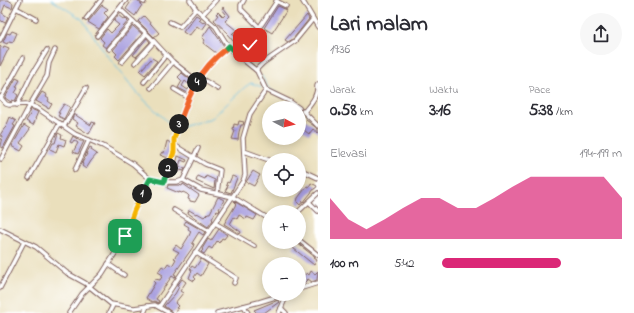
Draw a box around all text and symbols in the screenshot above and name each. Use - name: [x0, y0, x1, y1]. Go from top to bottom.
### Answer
- text: Lari malam: [330, 9, 428, 41]
- button: share: [580, 13, 622, 55]
- pin: [233, 28, 267, 62]
- icon: check: [239, 34, 261, 56]
- text: 19:36: [330, 40, 350, 59]
- pin: 4: [187, 72, 207, 92]
- text: 4: [195, 74, 199, 90]
- text: Jarak: [330, 82, 355, 98]
- text: Waktu: [429, 82, 459, 98]
- text: Pace: [529, 82, 550, 98]
- text: 0.58: [330, 98, 357, 123]
- text: 3:16: [429, 98, 451, 123]
- text: 5:38: [529, 98, 553, 123]
- north arrow: [262, 101, 306, 145]
- map controls: [262, 101, 306, 301]
- text: km: [357, 104, 373, 120]
- text: /km: [553, 104, 573, 120]
- pin: 3: [169, 114, 189, 134]
- text: 3: [177, 116, 181, 132]
- text: Elevasi: [330, 144, 367, 163]
- text: 194–199 m: [580, 144, 622, 163]
- button: locate: [262, 153, 306, 197]
- pin: 2: [158, 158, 178, 178]
- text: 2: [165, 160, 171, 176]
- pin: 1: [132, 184, 152, 204]
- text: 1: [140, 186, 144, 202]
- button: +: [262, 205, 306, 249]
- pin: [108, 219, 142, 253]
- icon: arrive: [114, 225, 136, 247]
- text: 100 m: [330, 254, 359, 273]
- text: 5:42: [394, 254, 414, 273]
- button: −: [262, 257, 306, 301]

